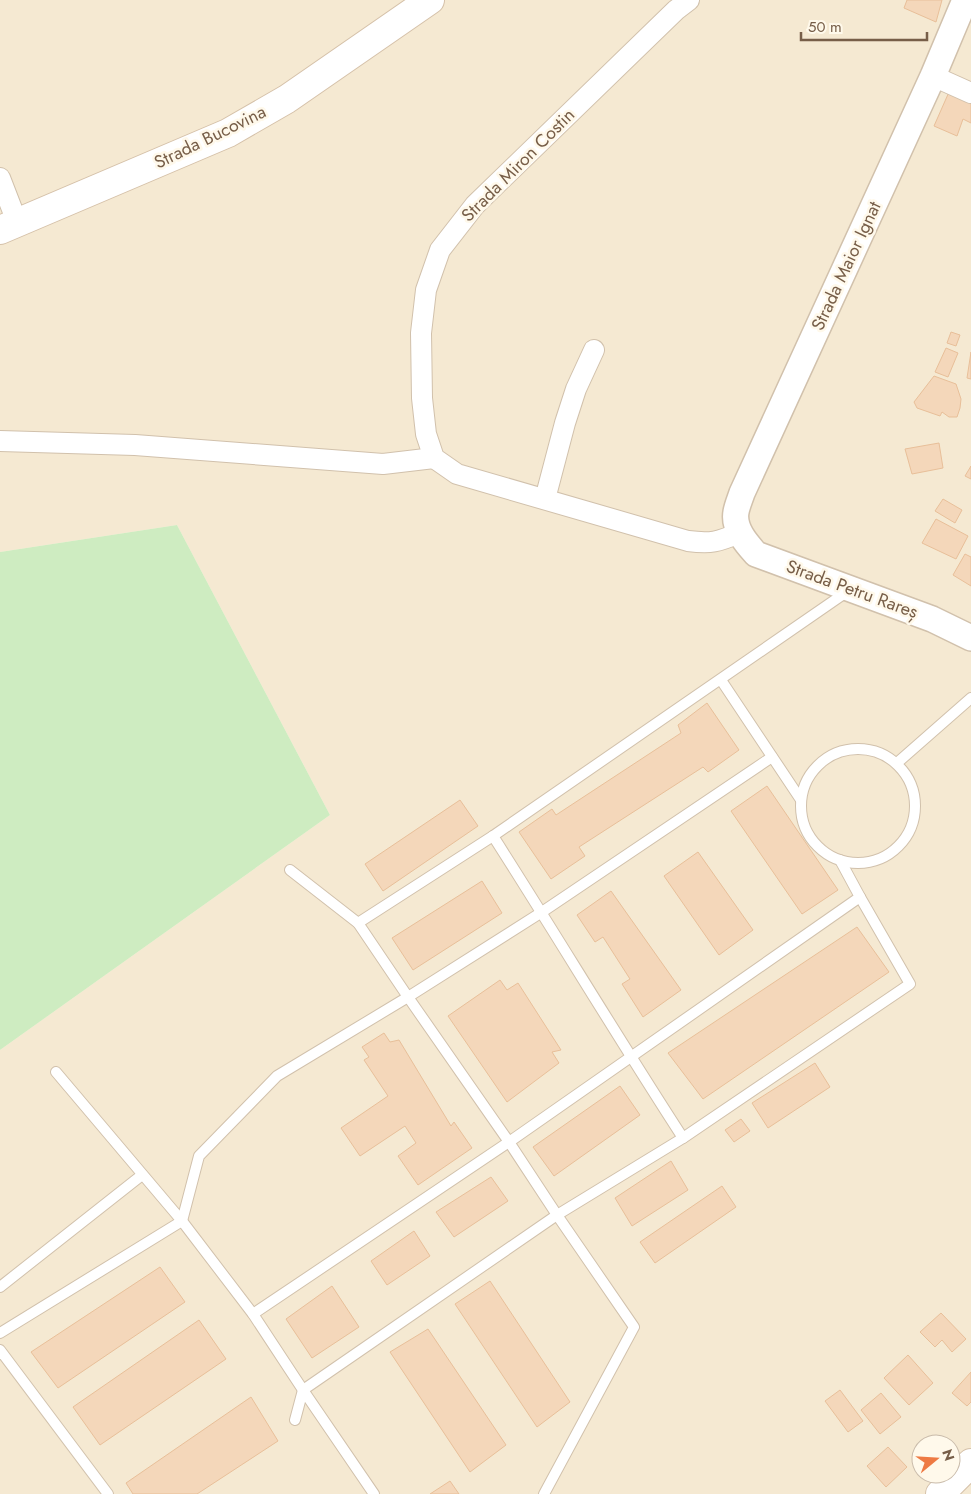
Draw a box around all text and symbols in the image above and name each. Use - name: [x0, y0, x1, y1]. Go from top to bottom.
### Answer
- scale bar: [801, 10, 927, 42]
- text: 50 m: [808, 16, 842, 38]
- street label: Strada Bucovina: [150, 99, 270, 175]
- street label: Strada Miron Costin: [455, 102, 581, 228]
- street label: Strada Maior Ignat: [805, 197, 888, 335]
- street label: Strada Petru Rareș: [783, 553, 921, 625]
- north arrow: [911, 1434, 961, 1484]
- text: N: [937, 1447, 960, 1463]

